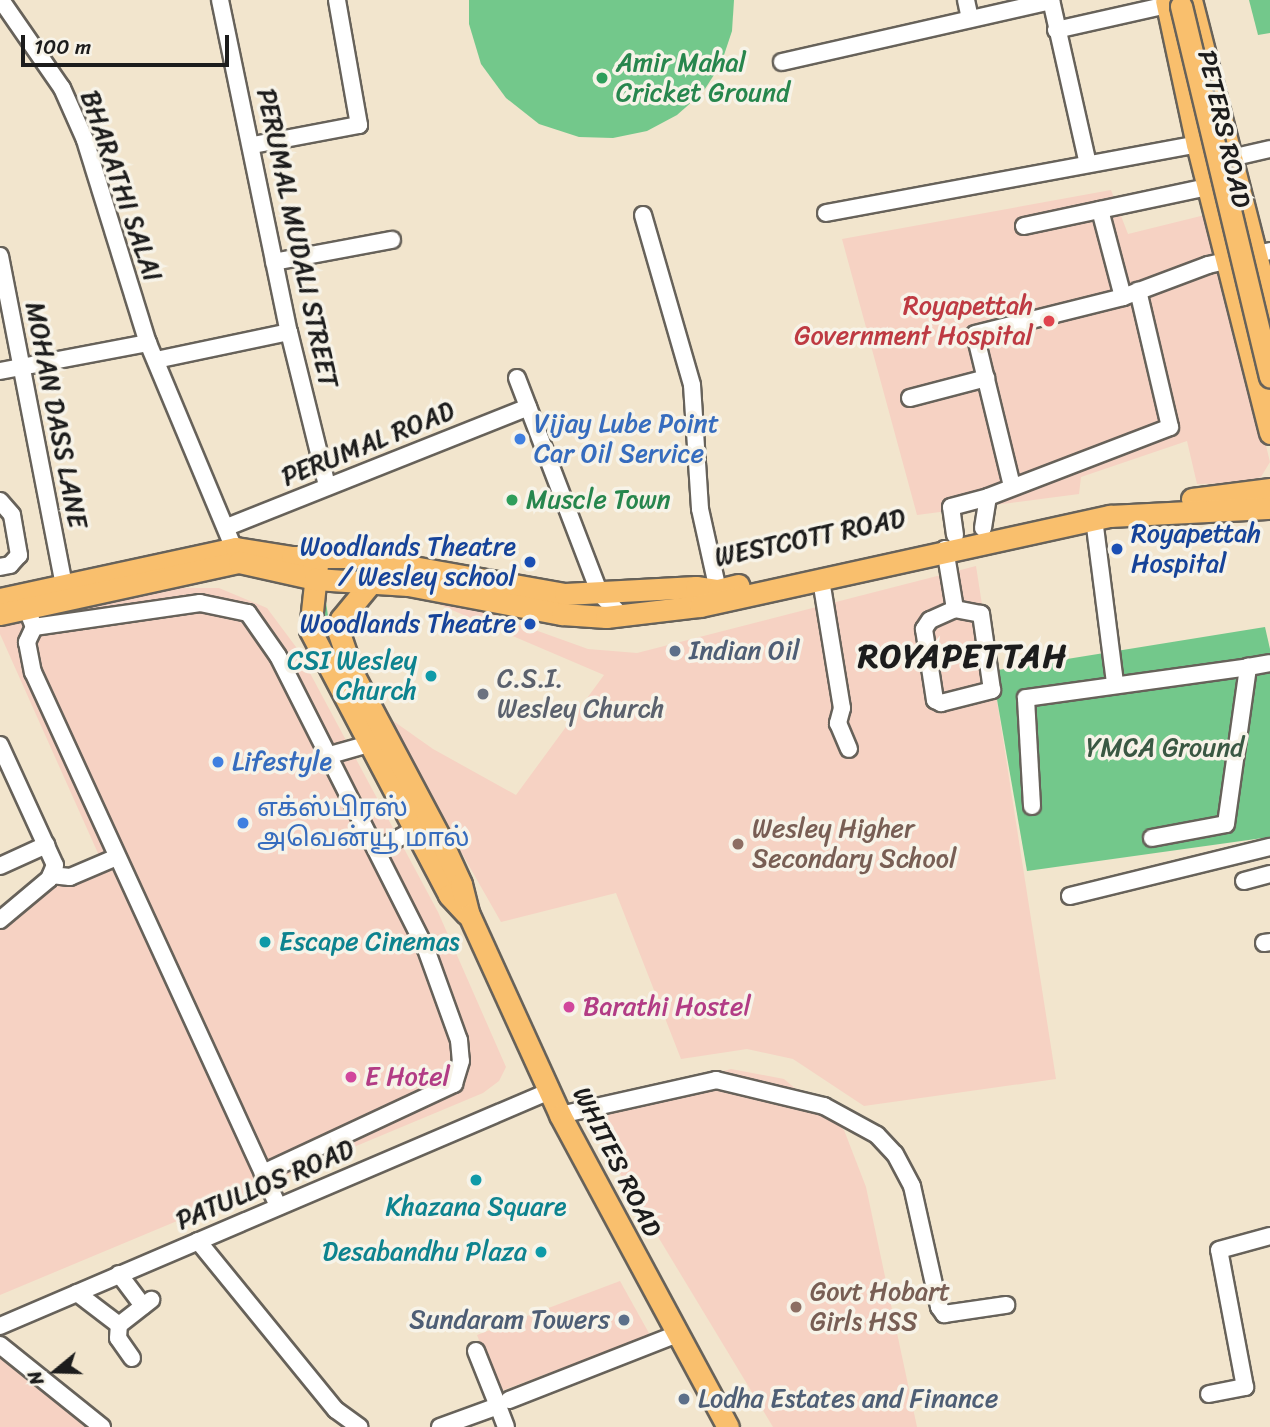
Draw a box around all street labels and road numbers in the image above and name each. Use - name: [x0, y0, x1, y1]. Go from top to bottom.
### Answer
- street label: PETERS ROAD: [1191, 47, 1257, 211]
- street label: BHARATHI SALAI: [73, 85, 169, 287]
- street label: PERUMAL MUDALI STREET: [250, 86, 344, 390]
- street label: MOHAN DASS LANE: [19, 299, 93, 531]
- street label: PERUMAL ROAD: [277, 395, 459, 493]
- street label: WESTCOTT ROAD: [712, 503, 908, 573]
- street label: WHITES ROAD: [566, 1082, 668, 1242]
- street label: PATULLOS ROAD: [171, 1133, 359, 1237]

